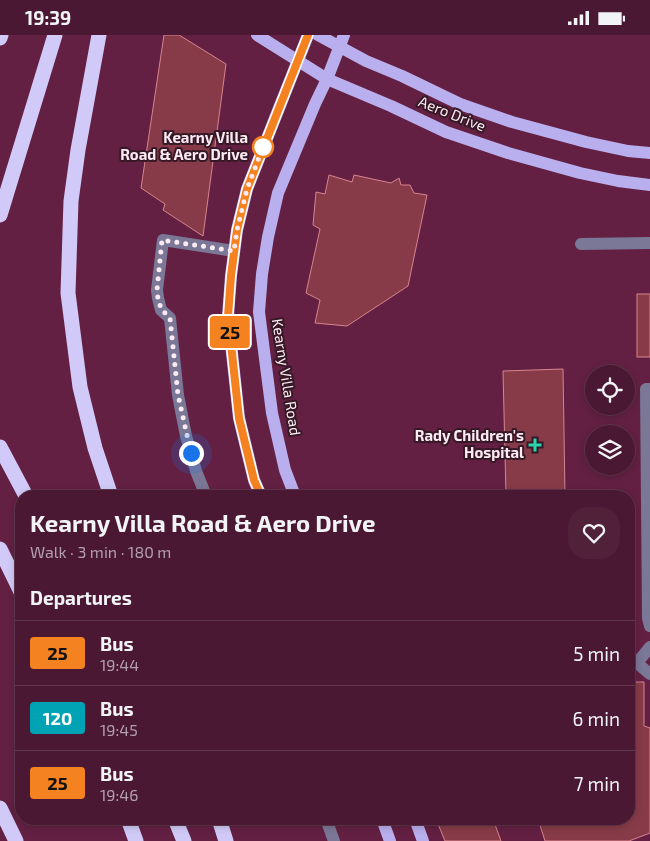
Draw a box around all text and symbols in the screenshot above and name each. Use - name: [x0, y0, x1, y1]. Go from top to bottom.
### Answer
- text: 19:39: [25, 6, 71, 29]
- street label: Aero Drive: [416, 91, 489, 135]
- place label: Kearny Villa Road & Aero Drive: [120, 128, 248, 163]
- marker: Kearny Villa Road & Aero Drive: [252, 136, 274, 158]
- line badge: 25: [208, 316, 252, 348]
- street label: Kearny Villa Road: [269, 317, 305, 437]
- text: 25: [220, 321, 240, 343]
- map controls: [585, 365, 635, 475]
- button: locate: [585, 365, 635, 415]
- button: layers: [585, 425, 635, 475]
- place label: Rady Children's Hospital: [415, 426, 524, 461]
- marker: Rady Children's Hospital: [528, 438, 542, 452]
- your location: [179, 441, 204, 466]
- button: heart: [568, 507, 620, 559]
- text: Kearny Villa Road & Aero Drive: [30, 508, 376, 537]
- text: Walk · 3 min · 180 m: [30, 542, 171, 561]
- text: Departures: [30, 586, 132, 609]
- text: Bus: [100, 632, 134, 655]
- text: 25: [47, 642, 68, 664]
- text: 5 min: [573, 642, 620, 665]
- text: 19:44: [100, 655, 139, 674]
- text: Bus: [100, 697, 134, 720]
- text: 120: [43, 707, 72, 729]
- text: 6 min: [572, 707, 620, 730]
- text: 19:45: [100, 720, 138, 739]
- text: Bus: [100, 762, 134, 785]
- text: 25: [47, 772, 68, 794]
- text: 7 min: [574, 772, 620, 795]
- text: 19:46: [100, 785, 138, 804]

